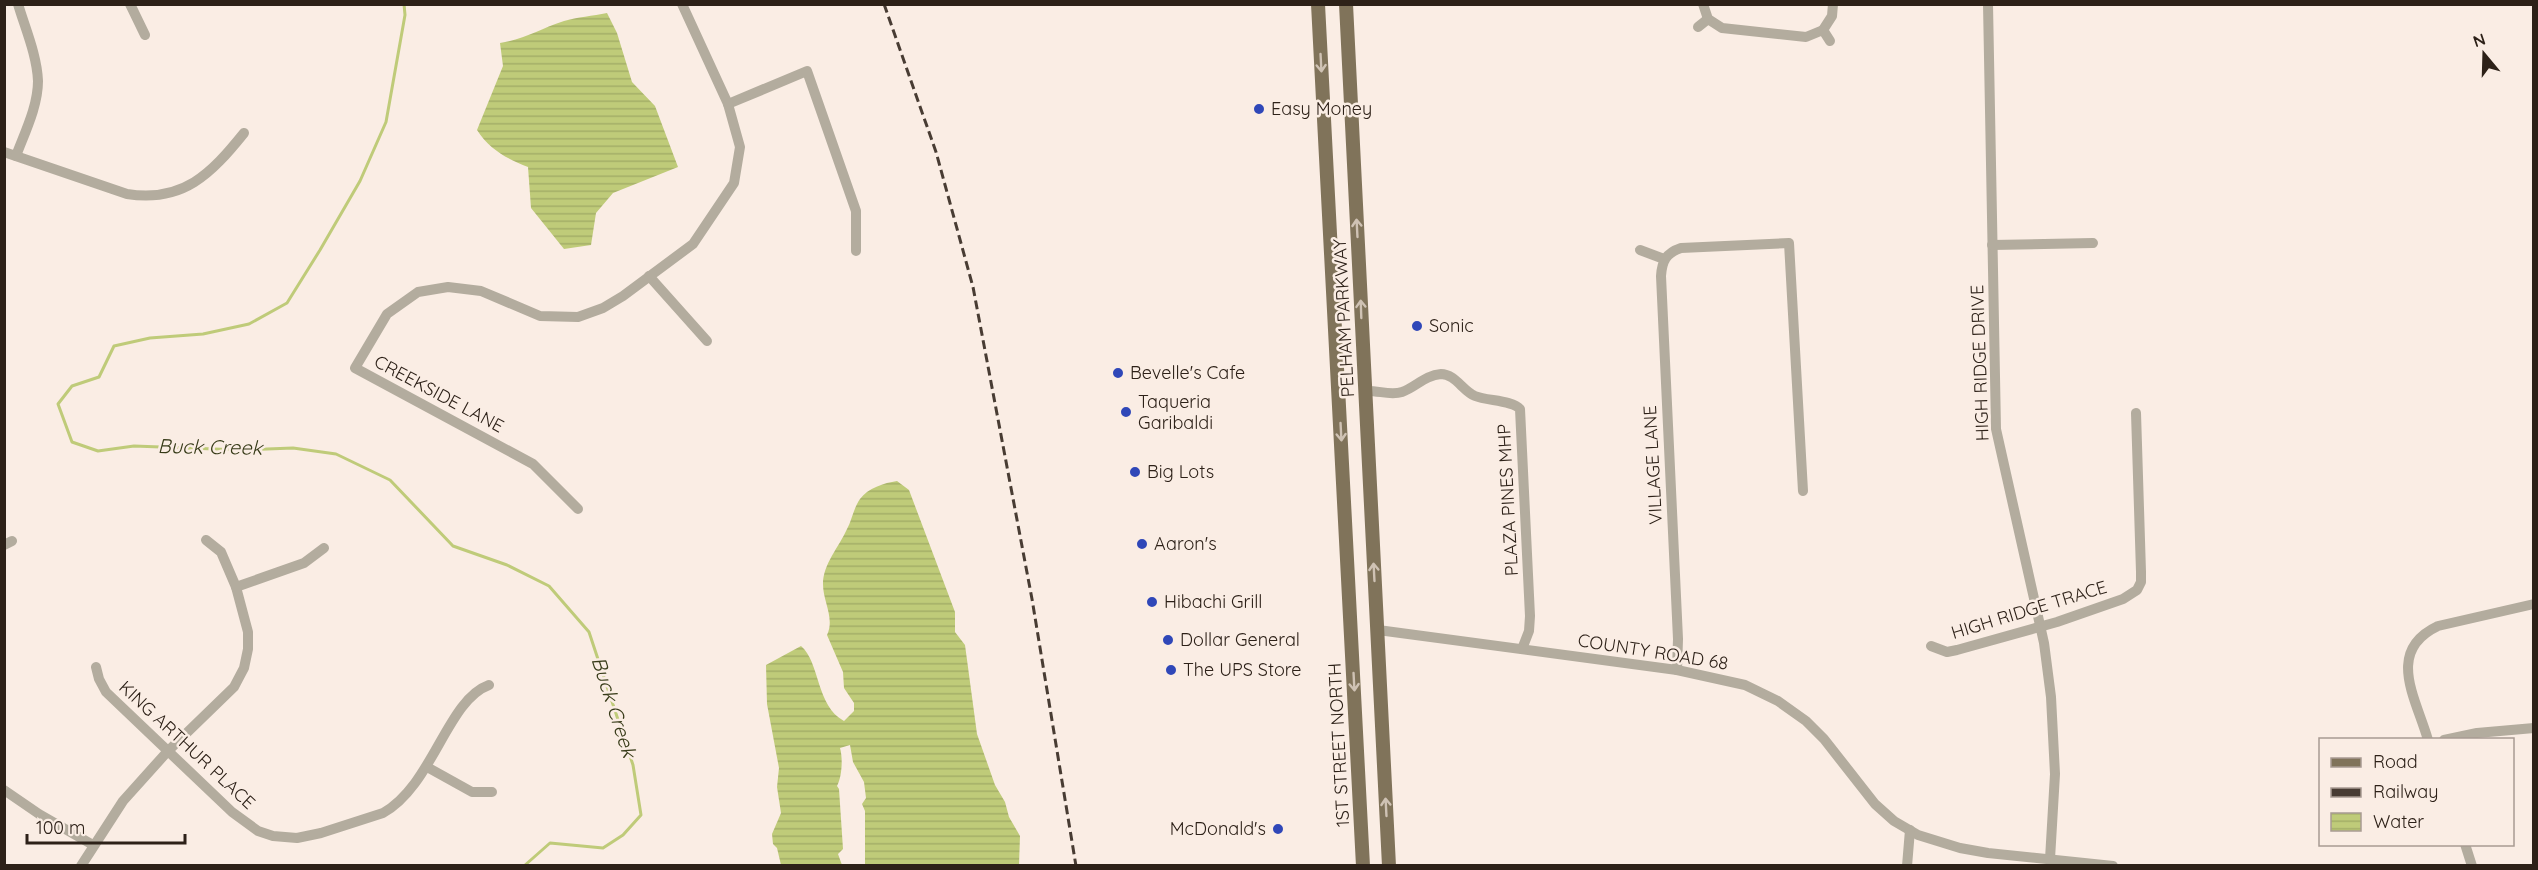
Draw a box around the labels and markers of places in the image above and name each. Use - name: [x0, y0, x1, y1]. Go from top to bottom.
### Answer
- place label: Easy Money: [1271, 97, 1372, 120]
- marker: Easy Money: [1252, 102, 1266, 116]
- place label: Sonic: [1429, 314, 1474, 337]
- marker: Sonic: [1410, 319, 1424, 333]
- place label: Bevelle's Cafe: [1130, 361, 1245, 384]
- marker: Bevelle's Cafe: [1111, 366, 1125, 380]
- place label: Taqueria Garibaldi: [1138, 390, 1213, 434]
- marker: Taqueria Garibaldi: [1119, 405, 1133, 419]
- place label: Big Lots: [1147, 460, 1214, 483]
- marker: Big Lots: [1128, 465, 1142, 479]
- place label: Aaron's: [1154, 532, 1217, 555]
- marker: Aaron's: [1135, 537, 1149, 551]
- place label: Hibachi Grill: [1164, 590, 1263, 613]
- marker: Hibachi Grill: [1145, 595, 1159, 609]
- place label: Dollar General: [1180, 628, 1300, 651]
- marker: Dollar General: [1161, 633, 1175, 647]
- place label: The UPS Store: [1183, 658, 1301, 681]
- marker: The UPS Store: [1164, 663, 1178, 677]
- place label: McDonald's: [1170, 817, 1266, 840]
- marker: McDonald's: [1271, 822, 1285, 836]

